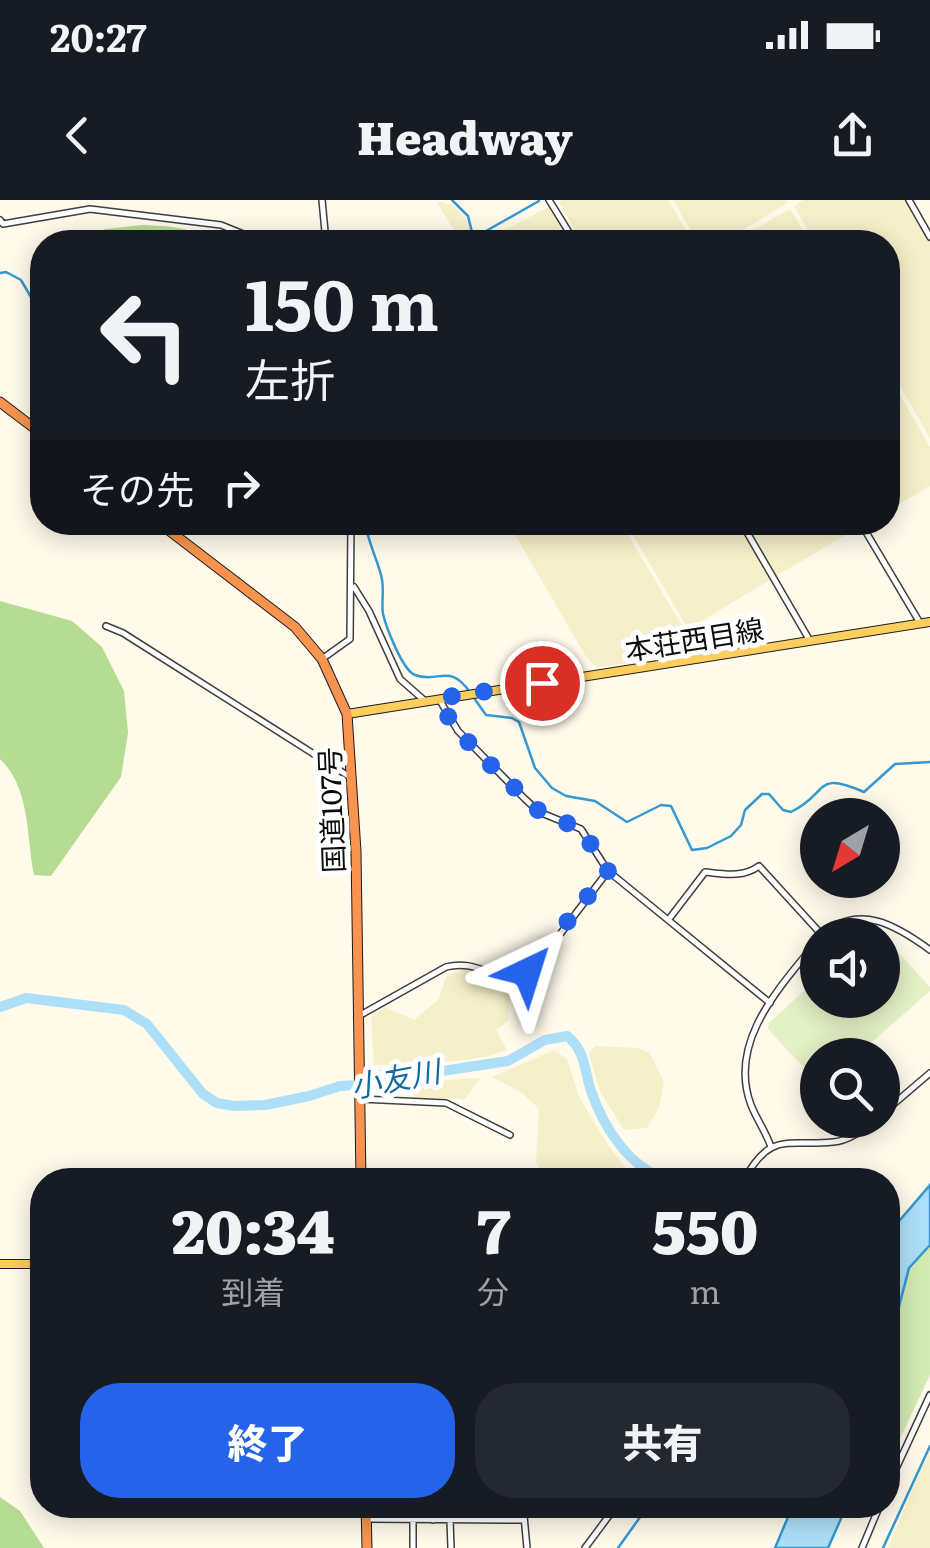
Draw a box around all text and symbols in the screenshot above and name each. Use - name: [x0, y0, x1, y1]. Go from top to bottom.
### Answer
- text: 20:27: [50, 7, 147, 64]
- text: Headway: [357, 102, 573, 169]
- icon: back: [50, 108, 105, 163]
- icon: share: [825, 108, 880, 163]
- text: 150 m: [245, 249, 439, 353]
- icon: left: [80, 270, 210, 400]
- text: 左折: [245, 344, 335, 411]
- text: その先: [80, 459, 194, 516]
- icon: right: [214, 460, 269, 515]
- street label: 本荘西目線: [622, 606, 766, 670]
- pin: [500, 641, 585, 726]
- icon: arrive: [515, 656, 570, 711]
- street label: 国道107号: [307, 746, 353, 874]
- north arrow: [800, 798, 900, 898]
- map controls: [800, 798, 900, 1138]
- button: sound: [800, 918, 900, 1018]
- position arrow: [475, 920, 579, 1024]
- button: search: [800, 1038, 900, 1138]
- water label: 小友川: [347, 1046, 446, 1107]
- text: 20:34: [172, 1183, 335, 1272]
- text: 7: [476, 1183, 510, 1272]
- text: 550: [652, 1183, 758, 1272]
- text: 到着: [221, 1266, 285, 1314]
- text: 分: [477, 1266, 509, 1314]
- text: m: [690, 1266, 721, 1314]
- button: 終了: [80, 1383, 455, 1498]
- button: 共有: [475, 1383, 850, 1498]

